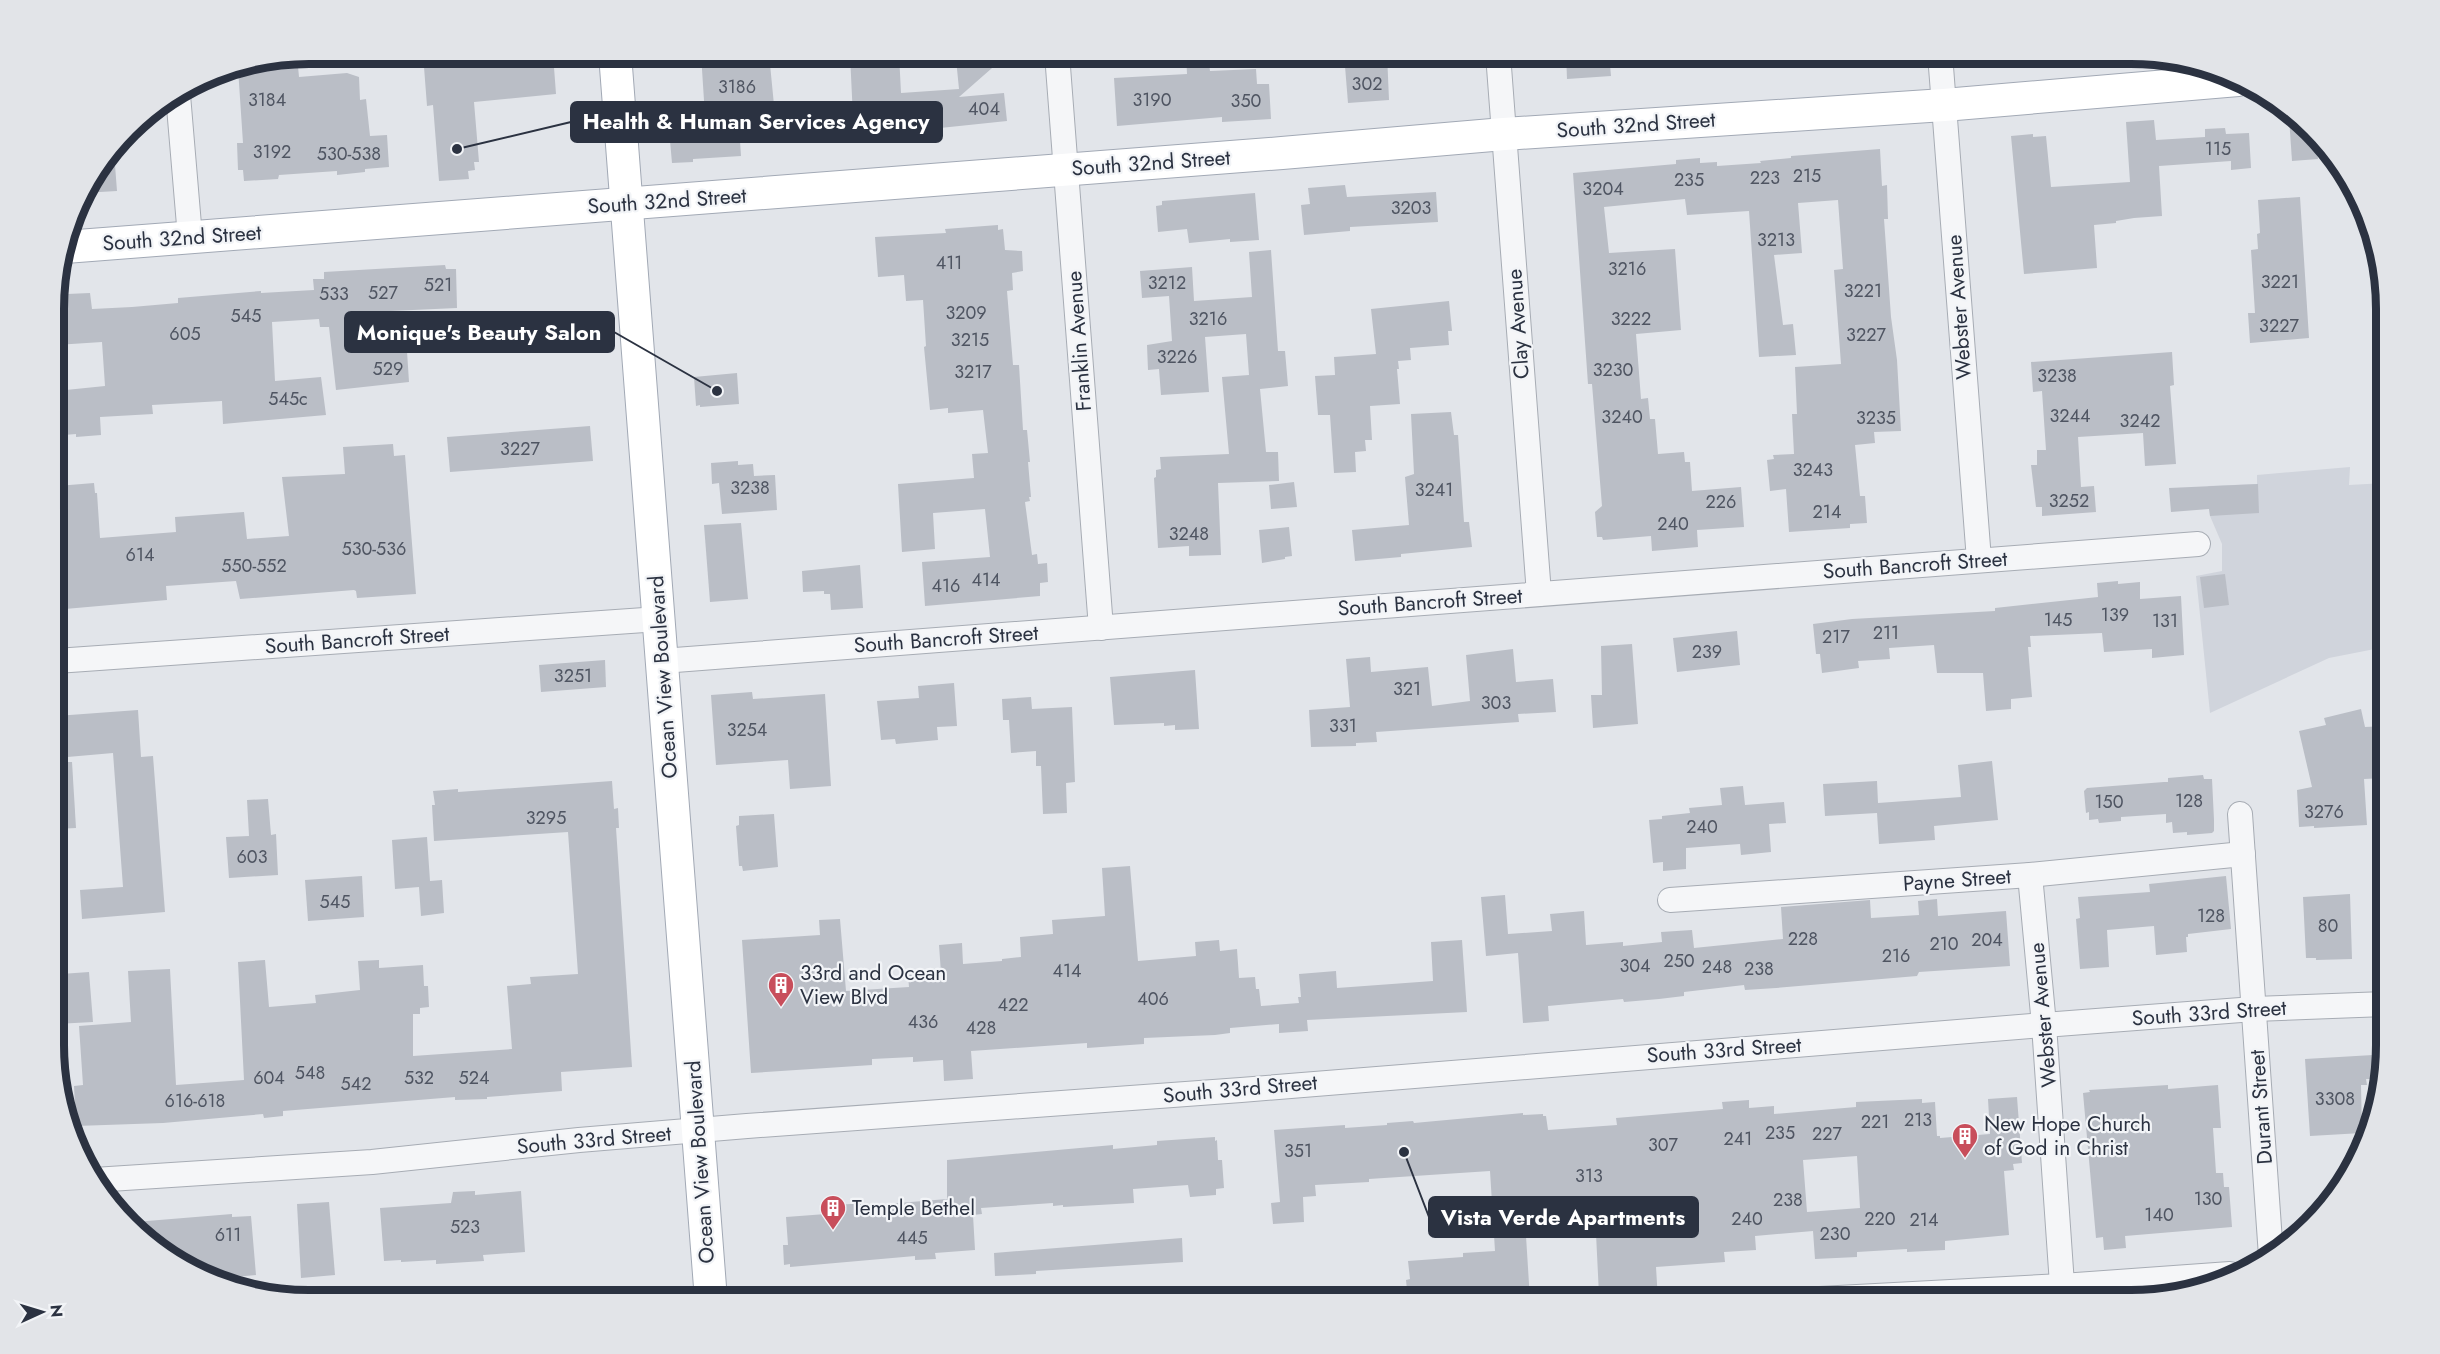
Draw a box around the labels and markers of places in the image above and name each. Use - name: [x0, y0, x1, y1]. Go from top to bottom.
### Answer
- callout: Health & Human Services Agency: [571, 102, 942, 142]
- callout: Monique's Beauty Salon: [345, 312, 614, 352]
- place label: 33rd and Ocean View Blvd: [800, 958, 946, 1012]
- building icon: 33rd and Ocean View Blvd: [766, 970, 796, 1008]
- place label: New Hope Church of God in Christ: [1984, 1109, 2151, 1163]
- building icon: New Hope Church of God in Christ: [1950, 1121, 1980, 1159]
- building icon: Temple Bethel: [818, 1193, 848, 1231]
- place label: Temple Bethel: [852, 1193, 975, 1223]
- callout: Vista Verde Apartments: [1429, 1197, 1698, 1237]

